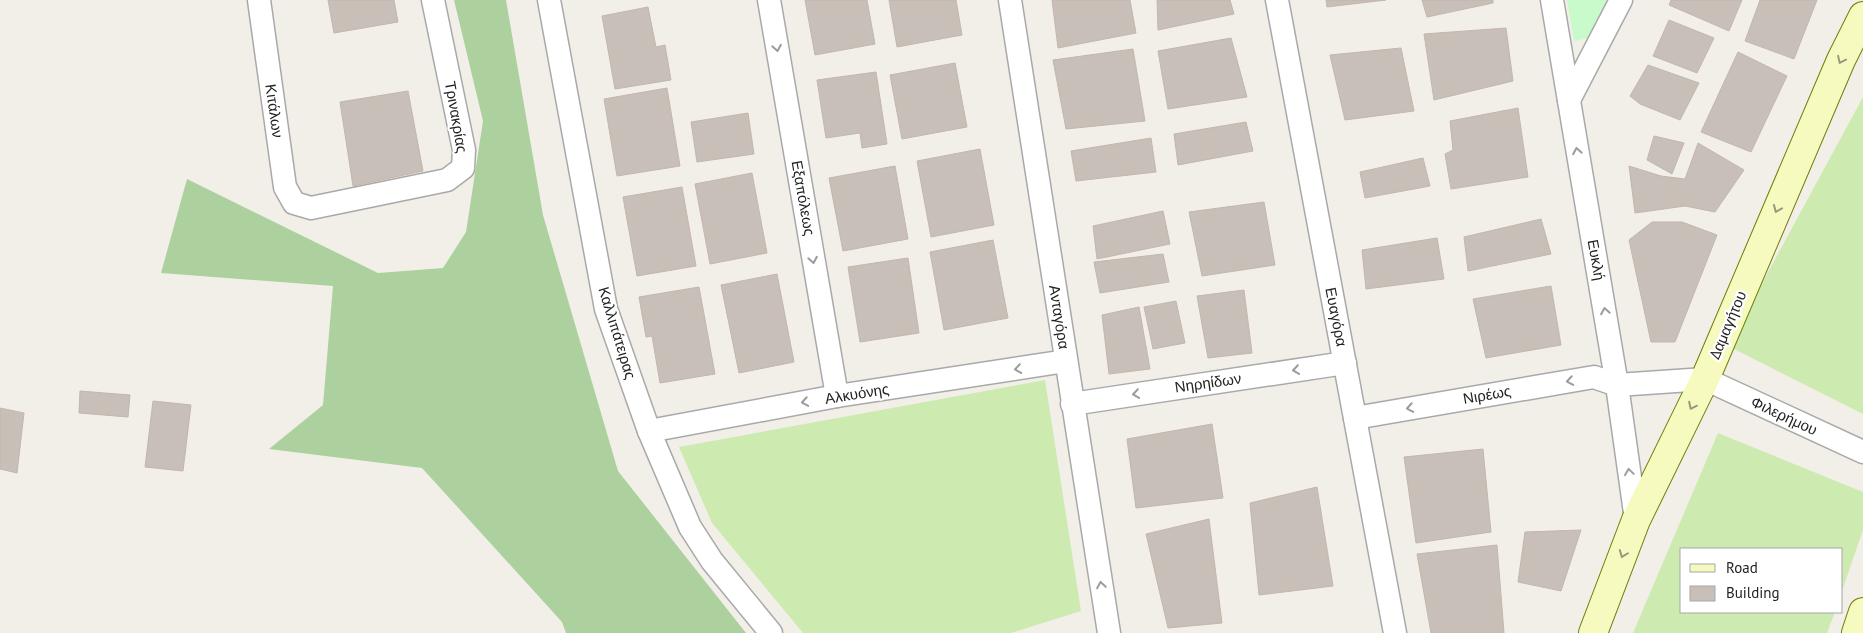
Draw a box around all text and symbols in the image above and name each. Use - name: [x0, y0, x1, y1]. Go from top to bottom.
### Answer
- one-way arrow: [772, 44, 782, 52]
- one-way arrow: [1837, 55, 1847, 64]
- street label: Τρινακρίας: [441, 80, 472, 154]
- street label: Κιτάλων: [261, 83, 288, 139]
- one-way arrow: [1573, 147, 1583, 155]
- street label: Εξαπόλεως: [788, 159, 819, 237]
- one-way arrow: [1773, 204, 1784, 213]
- street label: Ευκλή: [1584, 238, 1609, 282]
- one-way arrow: [808, 256, 818, 264]
- street label: Ανταγόρα: [1045, 283, 1074, 351]
- street label: Καλλιπάτειρας: [594, 284, 641, 381]
- street label: Ευαγόρα: [1321, 286, 1352, 348]
- street label: Δαμαγήτου: [1705, 288, 1750, 362]
- one-way arrow: [1600, 307, 1610, 315]
- one-way arrow: [1013, 363, 1021, 374]
- one-way arrow: [1292, 365, 1301, 375]
- street label: Νηρηίδων: [1173, 368, 1242, 397]
- one-way arrow: [1566, 376, 1575, 386]
- street label: Αλκυόνης: [824, 379, 890, 408]
- street label: Νιρέως: [1461, 381, 1512, 408]
- one-way arrow: [1131, 388, 1139, 399]
- street label: Φιλερήμου: [1748, 392, 1820, 439]
- one-way arrow: [801, 397, 810, 407]
- one-way arrow: [1688, 401, 1698, 410]
- one-way arrow: [1406, 403, 1415, 413]
- one-way arrow: [1625, 467, 1635, 476]
- legend: [1680, 548, 1843, 613]
- one-way arrow: [1619, 549, 1629, 557]
- text: Road: [1726, 558, 1758, 577]
- one-way arrow: [1096, 580, 1107, 588]
- text: Building: [1726, 583, 1780, 602]

